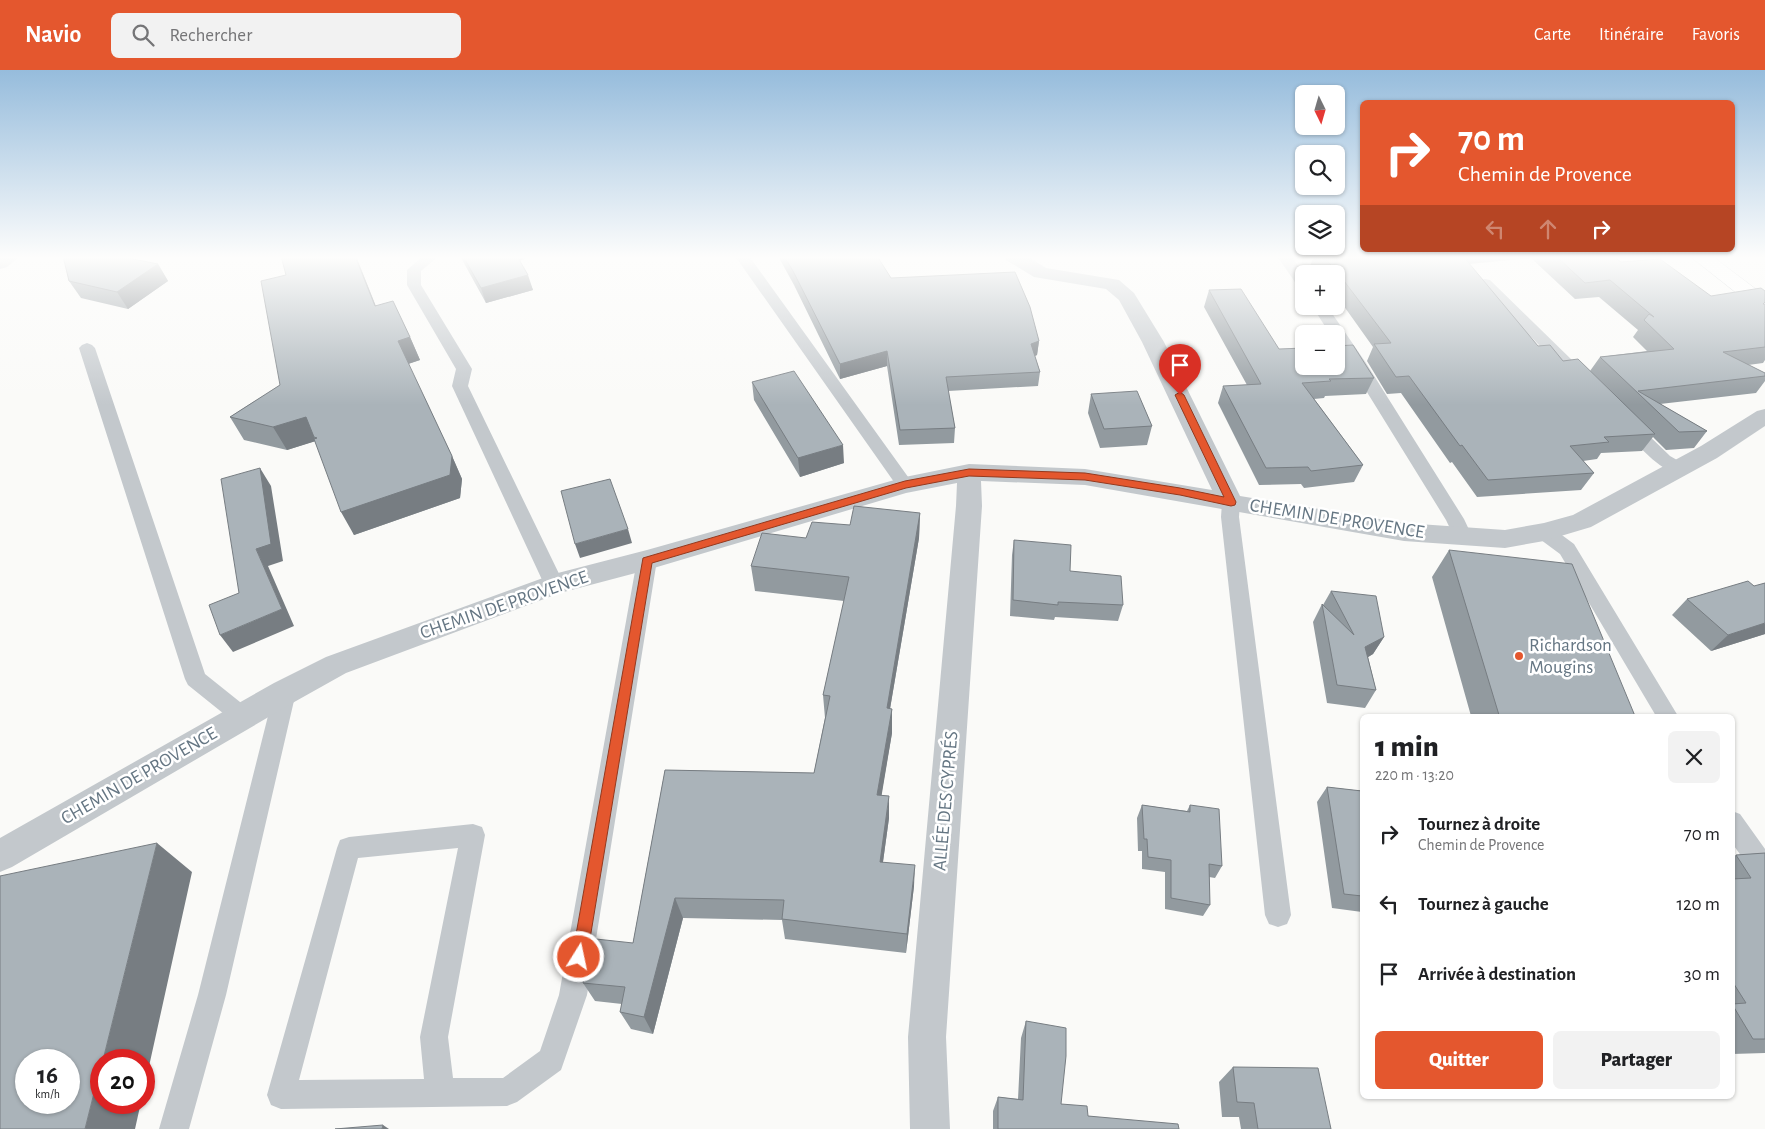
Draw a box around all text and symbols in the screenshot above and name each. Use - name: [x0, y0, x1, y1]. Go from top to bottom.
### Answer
- search box: [111, 13, 461, 58]
- icon: search: [129, 21, 157, 49]
- text: Navio: [25, 23, 81, 47]
- text: Rechercher: [169, 26, 252, 45]
- text: Carte: [1534, 26, 1571, 44]
- text: Itinéraire: [1599, 26, 1664, 44]
- text: Favoris: [1692, 26, 1740, 44]
- north arrow: [1295, 85, 1345, 135]
- map controls: [1295, 85, 1345, 375]
- icon: right: [1375, 120, 1440, 185]
- text: 70 m: [1458, 122, 1525, 157]
- button: search: [1295, 145, 1345, 195]
- text: Chemin de Provence: [1458, 163, 1632, 185]
- button: layers: [1295, 205, 1345, 255]
- icon: left: [1481, 215, 1509, 243]
- icon: ahead: [1534, 215, 1562, 243]
- icon: right: [1587, 215, 1615, 243]
- button: +: [1295, 265, 1345, 315]
- button: −: [1295, 325, 1345, 375]
- pin: [1159, 344, 1201, 395]
- icon: arrive: [1166, 351, 1194, 379]
- street label: CHEMIN DE PROVENCE: [1248, 496, 1426, 542]
- street label: CHEMIN DE PROVENCE: [418, 567, 590, 643]
- place label: Richardson Mougins: [1529, 636, 1612, 677]
- marker: Richardson Mougins: [1513, 650, 1525, 662]
- street label: CHEMIN DE PROVENCE: [58, 724, 220, 828]
- street label: ALLÉE DES CYPRÉS: [928, 730, 962, 872]
- button: close: [1668, 731, 1720, 783]
- text: 1 min: [1375, 732, 1439, 762]
- text: 220 m · 13:20: [1375, 767, 1454, 783]
- text: Tournez à droite: [1418, 815, 1540, 834]
- icon: right: [1375, 820, 1403, 848]
- text: 70 m: [1684, 825, 1720, 844]
- text: Chemin de Provence: [1418, 837, 1544, 853]
- icon: left: [1375, 890, 1403, 918]
- text: Tournez à gauche: [1418, 895, 1549, 914]
- text: 120 m: [1676, 895, 1720, 914]
- position arrow: [552, 930, 604, 982]
- icon: arrive: [1375, 960, 1403, 988]
- text: Arrivée à destination: [1418, 965, 1576, 984]
- text: 30 m: [1684, 965, 1720, 984]
- button: Quitter: [1375, 1031, 1543, 1089]
- button: Partager: [1553, 1031, 1720, 1089]
- speed limit sign: 20: [90, 1049, 155, 1114]
- text: 16: [37, 1063, 58, 1088]
- text: km/h: [35, 1088, 60, 1100]

